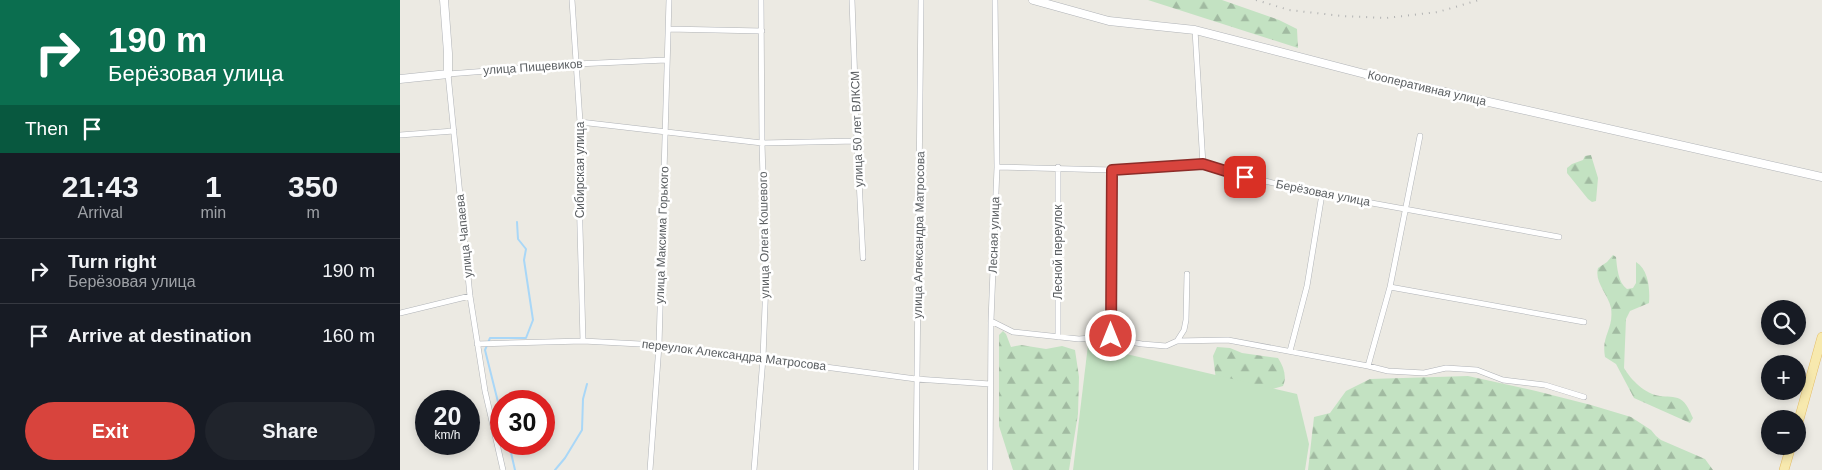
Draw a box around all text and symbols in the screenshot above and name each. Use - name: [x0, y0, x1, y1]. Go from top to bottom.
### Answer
- icon: right: [25, 20, 90, 85]
- text: 190 m: [108, 20, 207, 59]
- street label: улица Пищевиков: [483, 57, 583, 77]
- text: Берёзовая улица: [108, 61, 283, 86]
- street label: Кооперативная улица: [1366, 68, 1488, 109]
- street label: улица 50 лет ВЛКСМ: [848, 71, 866, 187]
- icon: arrive: [78, 115, 106, 143]
- text: Then: [25, 118, 68, 139]
- street label: Сибирская улица: [573, 121, 587, 218]
- street label: улица Александра Матросова: [911, 151, 927, 319]
- pin: [1224, 156, 1266, 198]
- icon: arrive: [1231, 163, 1259, 191]
- street label: улица Максима Горького: [653, 166, 671, 304]
- text: 21:43: [62, 170, 139, 203]
- text: 1: [205, 170, 222, 203]
- text: 350: [288, 170, 338, 203]
- street label: улица Олега Кошевого: [756, 171, 772, 299]
- street label: Берёзовая улица: [1275, 177, 1372, 209]
- street label: улица Чапаева: [453, 193, 475, 278]
- street label: Лесная улица: [986, 196, 1002, 274]
- text: Arrival: [78, 204, 123, 221]
- text: min: [200, 204, 226, 221]
- text: m: [306, 204, 320, 221]
- street label: Лесной переулок: [1051, 204, 1065, 300]
- text: Turn right: [68, 251, 156, 272]
- icon: right: [25, 257, 53, 285]
- text: 190 m: [322, 260, 375, 281]
- text: Берёзовая улица: [68, 273, 196, 290]
- map controls: [1761, 300, 1806, 455]
- button: search: [1761, 300, 1806, 345]
- position arrow: [1084, 309, 1136, 361]
- icon: arrive: [25, 322, 53, 350]
- text: Arrive at destination: [68, 325, 252, 346]
- text: 160 m: [322, 325, 375, 346]
- street label: переулок Александра Матросова: [641, 337, 827, 373]
- button: +: [1761, 355, 1806, 400]
- speed limit sign: 30: [490, 390, 555, 455]
- button: Exit: [25, 402, 195, 460]
- button: Share: [205, 402, 375, 460]
- text: 20: [434, 402, 461, 430]
- button: −: [1761, 410, 1806, 455]
- text: km/h: [434, 428, 461, 442]

